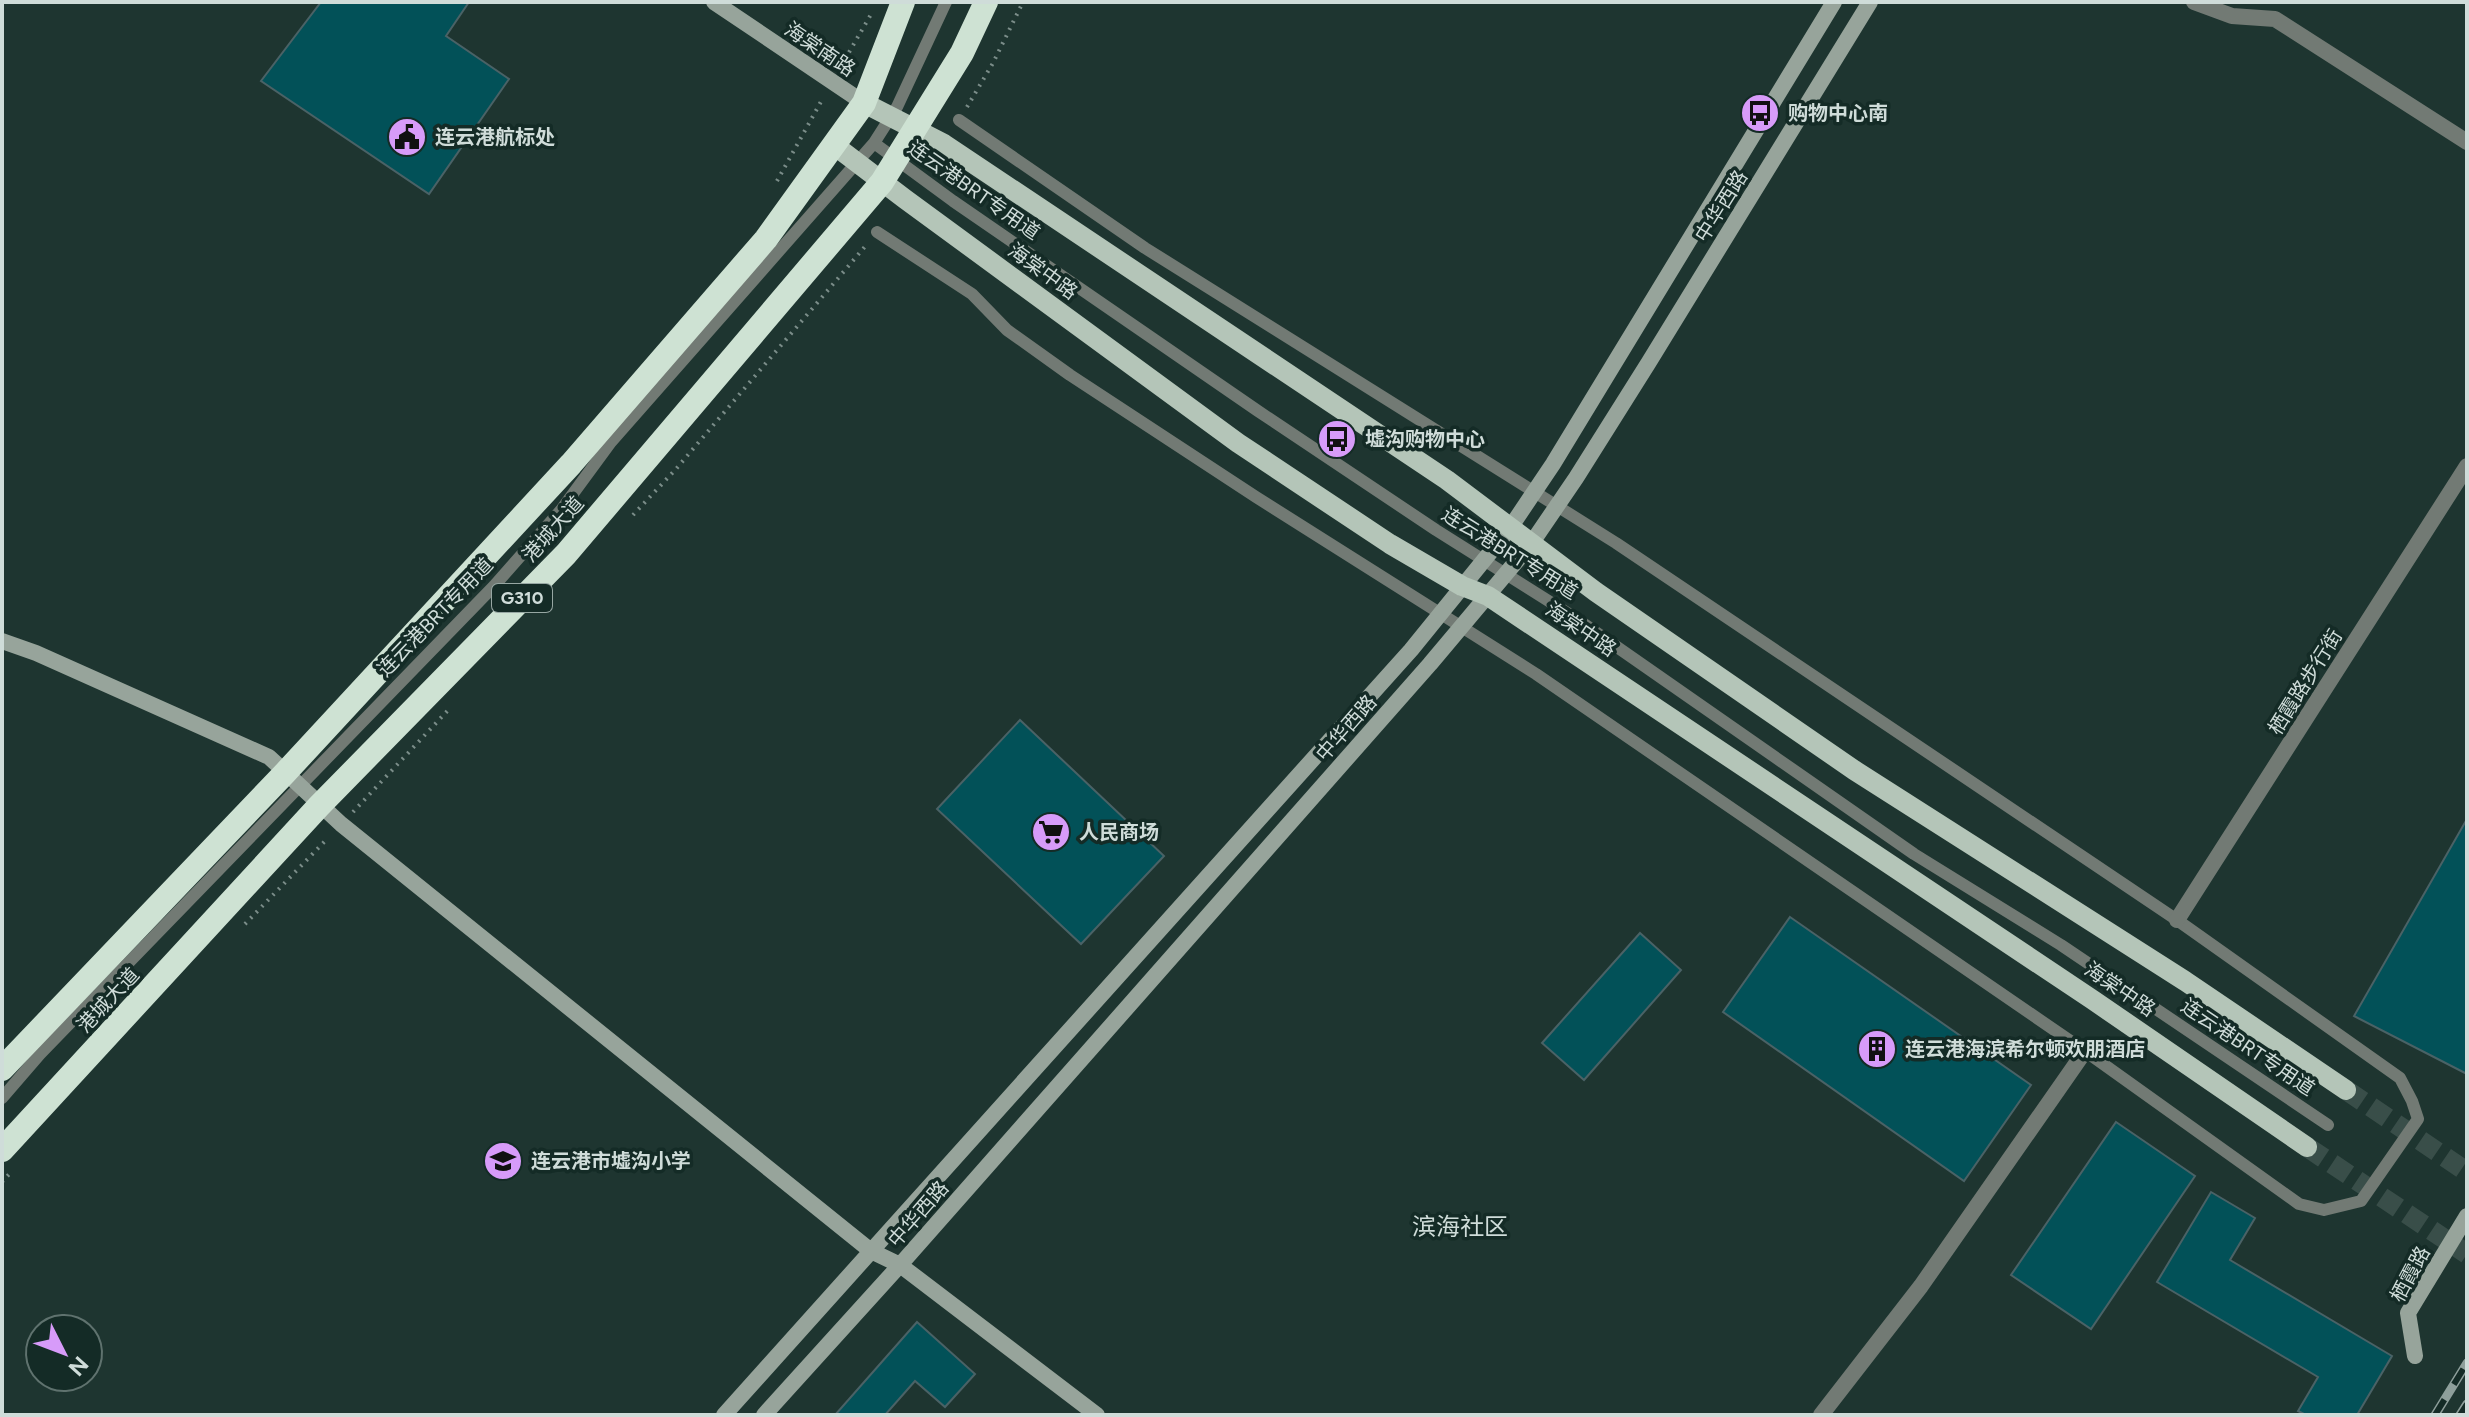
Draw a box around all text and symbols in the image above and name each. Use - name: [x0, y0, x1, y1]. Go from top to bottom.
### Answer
- street label: 海棠南路: [780, 17, 860, 81]
- bus stop icon: 购物中心南: [1739, 92, 1781, 134]
- place label: 购物中心南: [1788, 101, 1888, 125]
- public building icon: 连云港航标处: [386, 116, 428, 158]
- place label: 连云港航标处: [435, 125, 555, 149]
- street label: 连云港BRT专用道: [903, 136, 1045, 244]
- street label: 中华西路: [1690, 166, 1752, 246]
- street label: 海棠中路: [1004, 238, 1082, 304]
- bus stop icon: 墟沟购物中心: [1316, 418, 1358, 460]
- place label: 墟沟购物中心: [1365, 427, 1485, 451]
- street label: 港城大道: [517, 491, 589, 567]
- street label: 连云港BRT专用道: [1438, 502, 1582, 604]
- street label: 连云港BRT专用道: [372, 553, 498, 681]
- road number: G310: [492, 584, 552, 612]
- street label: 海棠中路: [1541, 597, 1621, 661]
- street label: 栖霞路步行街: [2263, 625, 2347, 739]
- street label: 中华西路: [1311, 690, 1381, 766]
- supermarket icon: 人民商场: [1030, 811, 1072, 853]
- place label: 人民商场: [1079, 820, 1159, 844]
- street label: 海棠中路: [2080, 957, 2160, 1021]
- street label: 港城大道: [72, 963, 144, 1037]
- street label: 连云港BRT专用道: [2177, 994, 2319, 1100]
- building icon: 连云港海滨希尔顿欢朋酒店: [1856, 1028, 1898, 1070]
- place label: 连云港海滨希尔顿欢朋酒店: [1905, 1037, 2145, 1061]
- school or university icon: 连云港市墟沟小学: [482, 1140, 524, 1182]
- place label: 连云港市墟沟小学: [531, 1149, 691, 1173]
- street label: 中华西路: [883, 1176, 953, 1252]
- district label: 滨海社区: [1412, 1212, 1508, 1241]
- street label: 栖霞路: [2385, 1242, 2435, 1306]
- north arrow: [24, 1313, 104, 1393]
- text: N: [63, 1351, 94, 1381]

